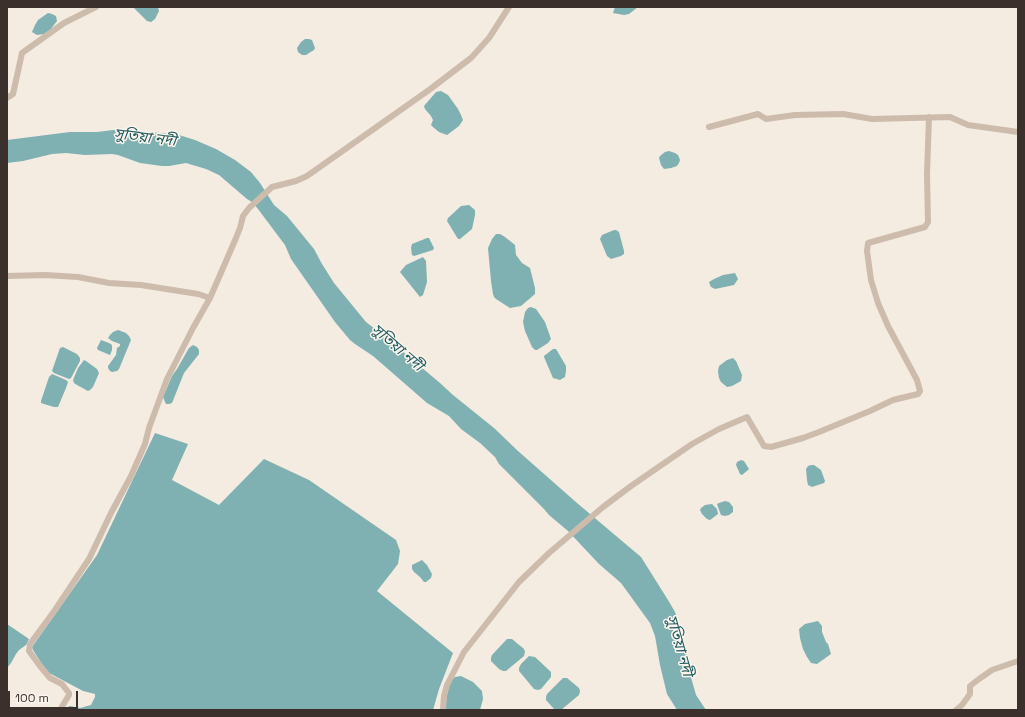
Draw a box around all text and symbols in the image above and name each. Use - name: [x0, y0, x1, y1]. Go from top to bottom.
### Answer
- water label: সুতিয়া নদী: [113, 125, 177, 151]
- water label: সুতিয়া নদী: [368, 321, 426, 375]
- water label: সুতিয়া নদী: [662, 613, 696, 679]
- scale bar: [10, 683, 80, 709]
- text: 100 m: [15, 690, 49, 706]

